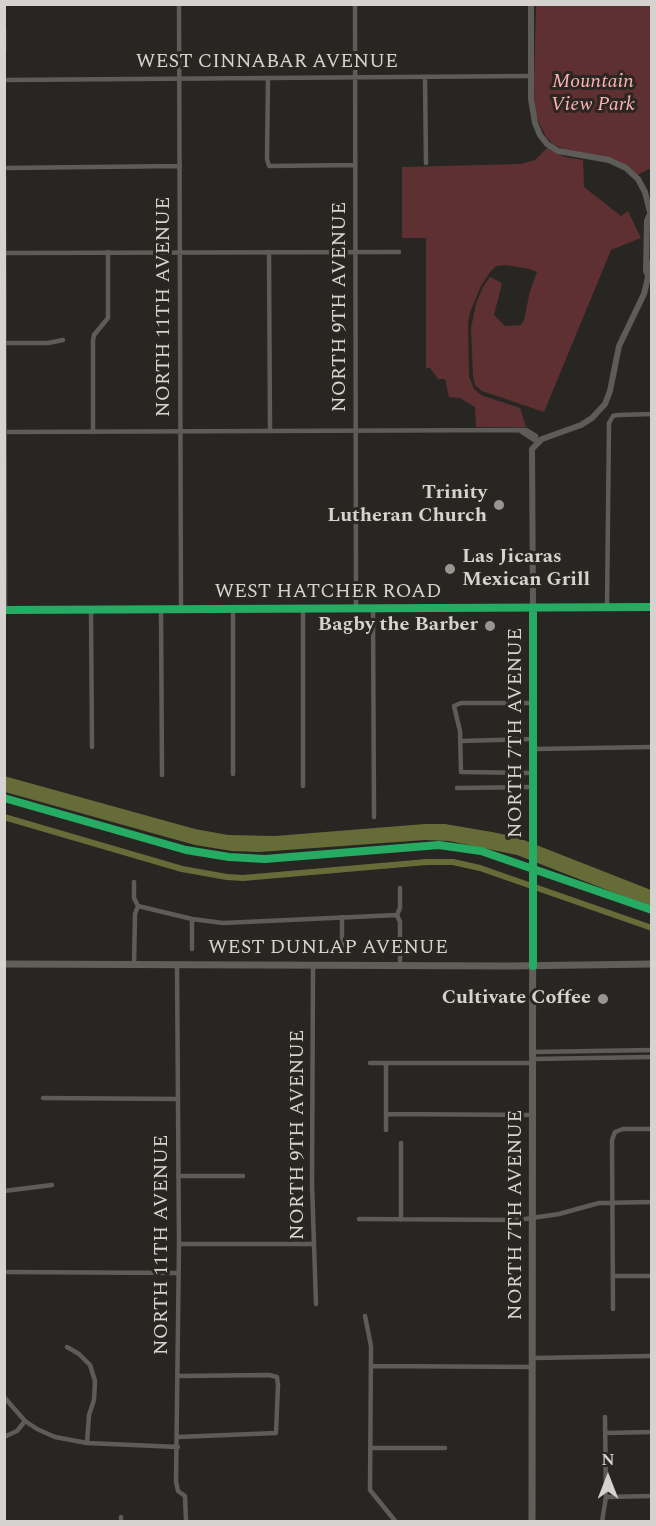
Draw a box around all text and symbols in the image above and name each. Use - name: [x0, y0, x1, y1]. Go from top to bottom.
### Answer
- street label: WEST CINNABAR AVENUE: [136, 51, 398, 75]
- park label: Mountain View Park: [551, 71, 635, 118]
- street label: NORTH 11TH AVENUE: [153, 197, 177, 417]
- street label: NORTH 9TH AVENUE: [329, 202, 353, 412]
- place label: Trinity Lutheran Church: [327, 482, 487, 529]
- marker: Trinity Lutheran Church: [492, 498, 506, 512]
- place label: Las Jicaras Mexican Grill: [462, 546, 590, 593]
- marker: Las Jicaras Mexican Grill: [443, 562, 457, 576]
- street label: WEST HATCHER ROAD: [214, 581, 442, 605]
- place label: Bagby the Barber: [318, 614, 478, 638]
- marker: Bagby the Barber: [483, 619, 497, 633]
- street label: NORTH 7TH AVENUE: [505, 628, 529, 838]
- street label: WEST DUNLAP AVENUE: [208, 937, 448, 961]
- place label: Cultivate Coffee: [442, 987, 591, 1011]
- marker: Cultivate Coffee: [596, 992, 610, 1006]
- street label: NORTH 9TH AVENUE: [287, 1030, 311, 1240]
- street label: NORTH 7TH AVENUE: [505, 1110, 529, 1320]
- street label: NORTH 11TH AVENUE: [151, 1135, 175, 1355]
- north arrow: [578, 1448, 638, 1508]
- text: N: [601, 1448, 615, 1472]

